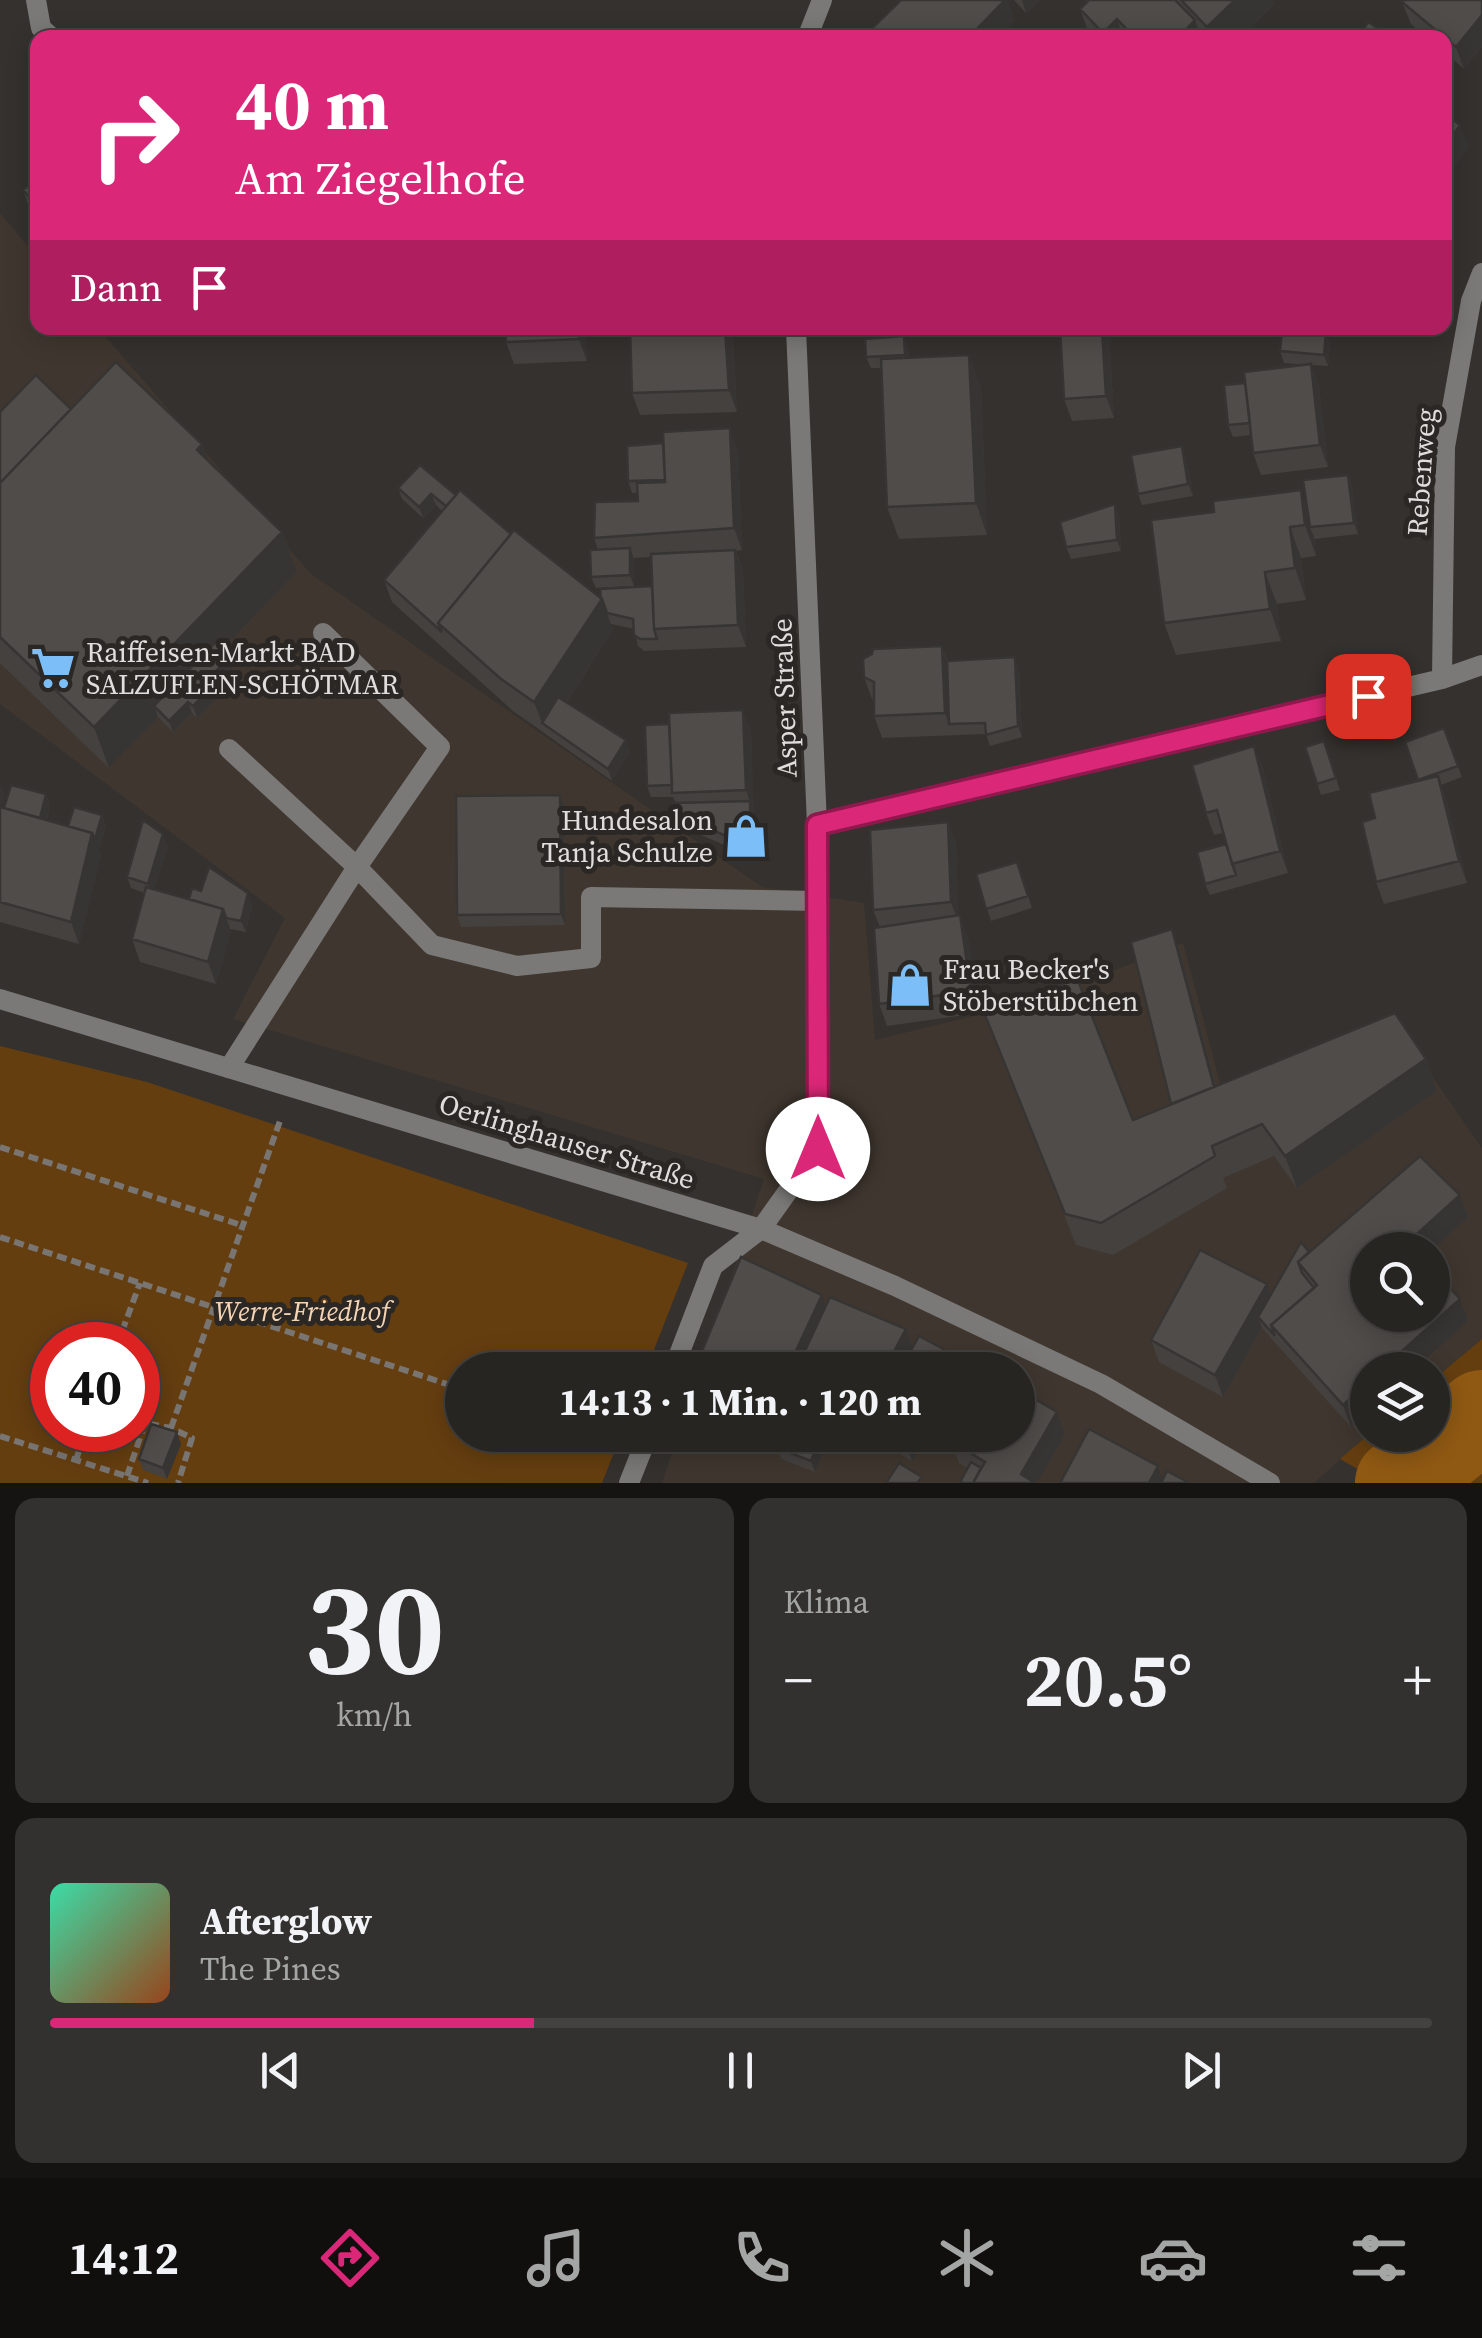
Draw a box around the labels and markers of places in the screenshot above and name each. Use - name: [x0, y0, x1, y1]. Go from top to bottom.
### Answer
- place label: Raiffeisen-Markt BAD SALZUFLEN-SCHÖTMAR: [86, 633, 399, 703]
- supermarket icon: Raiffeisen-Markt BAD SALZUFLEN-SCHÖTMAR: [29, 644, 77, 692]
- pin: [1326, 654, 1411, 739]
- place label: Hundesalon Tanja Schulze: [542, 801, 713, 871]
- shop icon: Hundesalon Tanja Schulze: [722, 812, 770, 860]
- place label: Frau Becker's Stöberstübchen: [943, 950, 1138, 1020]
- shop icon: Frau Becker's Stöberstübchen: [886, 961, 934, 1009]

